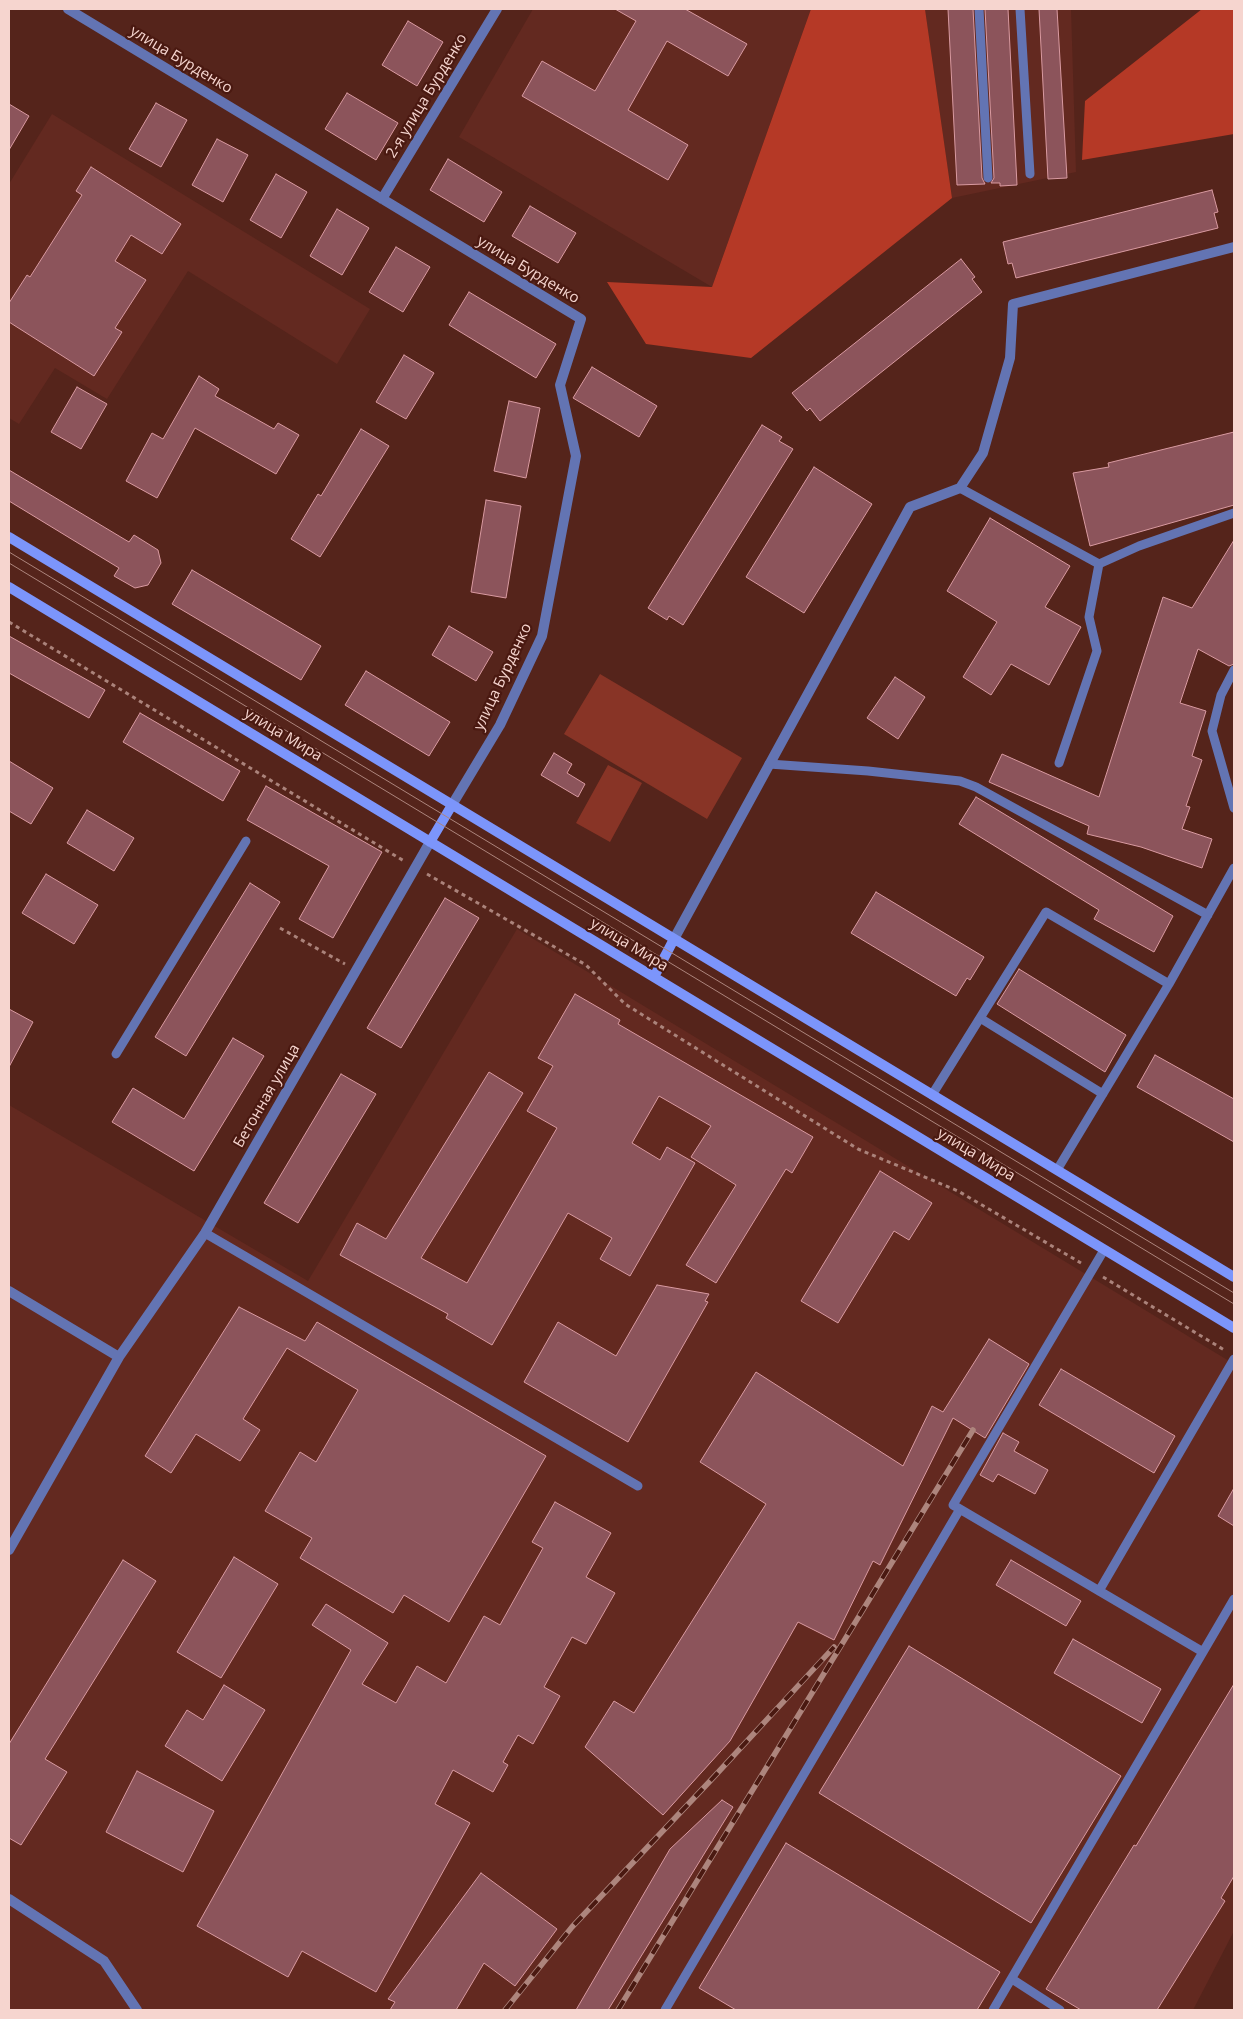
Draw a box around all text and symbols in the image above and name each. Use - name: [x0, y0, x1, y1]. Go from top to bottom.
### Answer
- street label: улица Бурденко: [126, 22, 236, 98]
- street label: 2-я улица Бурденко: [383, 30, 471, 162]
- street label: улица Бурденко: [473, 232, 583, 308]
- street label: улица Бурденко: [470, 620, 536, 734]
- street label: улица Мира: [241, 705, 325, 765]
- street label: улица Мира: [587, 915, 671, 975]
- street label: Бетонная улица: [230, 1041, 304, 1151]
- street label: улица Мира: [934, 1125, 1018, 1185]

